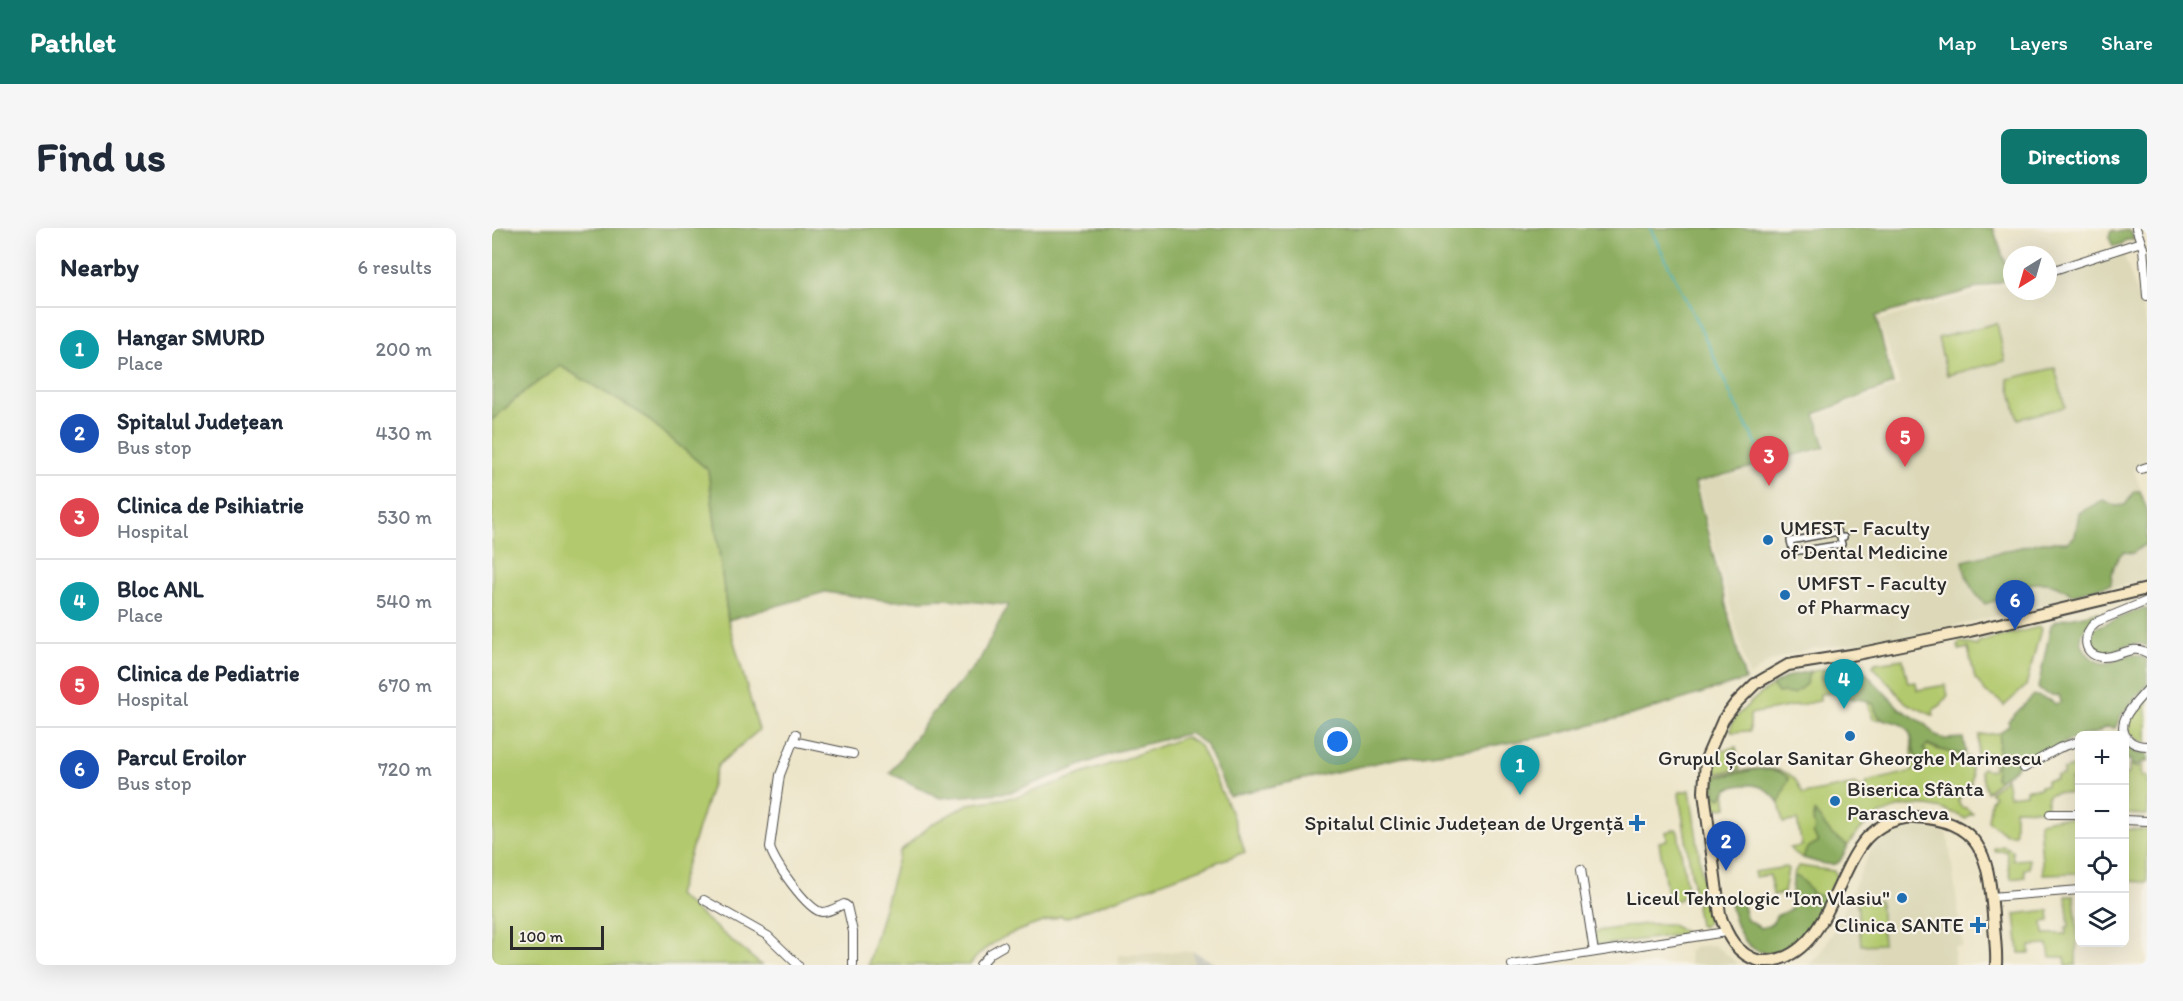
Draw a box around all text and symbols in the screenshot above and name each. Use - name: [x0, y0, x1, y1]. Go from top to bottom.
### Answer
- text: Pathlet: [30, 25, 116, 59]
- text: Map: [1938, 30, 1977, 55]
- text: Layers: [2010, 30, 2068, 55]
- text: Share: [2101, 30, 2153, 55]
- button: Directions: [2001, 129, 2147, 184]
- text: Find us: [36, 131, 166, 182]
- north arrow: [2003, 246, 2057, 300]
- text: Nearby: [60, 251, 139, 283]
- text: 6 results: [358, 255, 432, 279]
- text: Hangar SMURD: [117, 324, 265, 351]
- text: 1: [75, 337, 84, 361]
- text: 200 m: [376, 337, 432, 361]
- text: Place: [117, 351, 163, 375]
- text: Spitalul Județean: [117, 408, 283, 435]
- pin: 5: [1886, 418, 1924, 467]
- text: 2: [74, 421, 85, 445]
- text: 430 m: [375, 421, 432, 445]
- text: Bus stop: [117, 435, 192, 459]
- pin: 3: [1750, 436, 1788, 486]
- text: Clinica de Psihiatrie: [117, 492, 304, 519]
- text: 3: [74, 505, 85, 529]
- text: 530 m: [377, 505, 432, 529]
- place label: UMFST - Faculty of Dental Medicine: [1780, 515, 1948, 564]
- text: Hospital: [117, 519, 189, 543]
- marker: UMFST - Faculty of Dental Medicine: [1761, 533, 1775, 547]
- place label: UMFST - Faculty of Pharmacy: [1797, 570, 1947, 619]
- text: Bloc ANL: [117, 576, 204, 603]
- pin: 6: [1996, 580, 2035, 630]
- marker: UMFST - Faculty of Pharmacy: [1778, 588, 1792, 602]
- text: 4: [73, 589, 86, 613]
- text: 540 m: [376, 589, 432, 613]
- text: Place: [117, 603, 163, 627]
- text: Clinica de Pediatrie: [117, 660, 300, 687]
- pin: 4: [1824, 660, 1864, 709]
- text: 5: [74, 673, 85, 697]
- text: 670 m: [378, 673, 432, 697]
- text: Hospital: [117, 687, 189, 711]
- your location: [1323, 727, 1352, 756]
- marker: Grupul Școlar Sanitar Gheorghe Marinescu: [1843, 729, 1857, 743]
- map controls: [2075, 731, 2129, 947]
- button: +: [2075, 731, 2129, 785]
- text: Parcul Eroilor: [117, 744, 246, 771]
- place label: Grupul Școlar Sanitar Gheorghe Marinescu: [1658, 745, 2042, 770]
- pin: 1: [1500, 746, 1540, 795]
- text: 6: [74, 757, 85, 781]
- text: 720 m: [378, 757, 432, 781]
- text: Bus stop: [117, 771, 192, 795]
- place label: Biserica Sfânta Parascheva: [1847, 776, 1984, 825]
- button: −: [2075, 785, 2129, 839]
- marker: Biserica Sfânta Parascheva: [1828, 794, 1842, 808]
- place label: Spitalul Clinic Județean de Urgență: [1304, 810, 1624, 835]
- marker: Spitalul Clinic Județean de Urgență: [1628, 814, 1646, 832]
- pin: 2: [1706, 822, 1746, 871]
- button: locate: [2075, 839, 2129, 893]
- place label: Liceul Tehnologic "Ion Vlasiu": [1626, 885, 1890, 910]
- marker: Liceul Tehnologic "Ion Vlasiu": [1895, 891, 1909, 905]
- button: layers: [2075, 893, 2129, 947]
- place label: Clinica SANTE: [1834, 912, 1964, 937]
- marker: Clinica SANTE: [1969, 916, 1987, 934]
- scale bar: [510, 923, 604, 950]
- text: 100 m: [519, 927, 563, 946]

